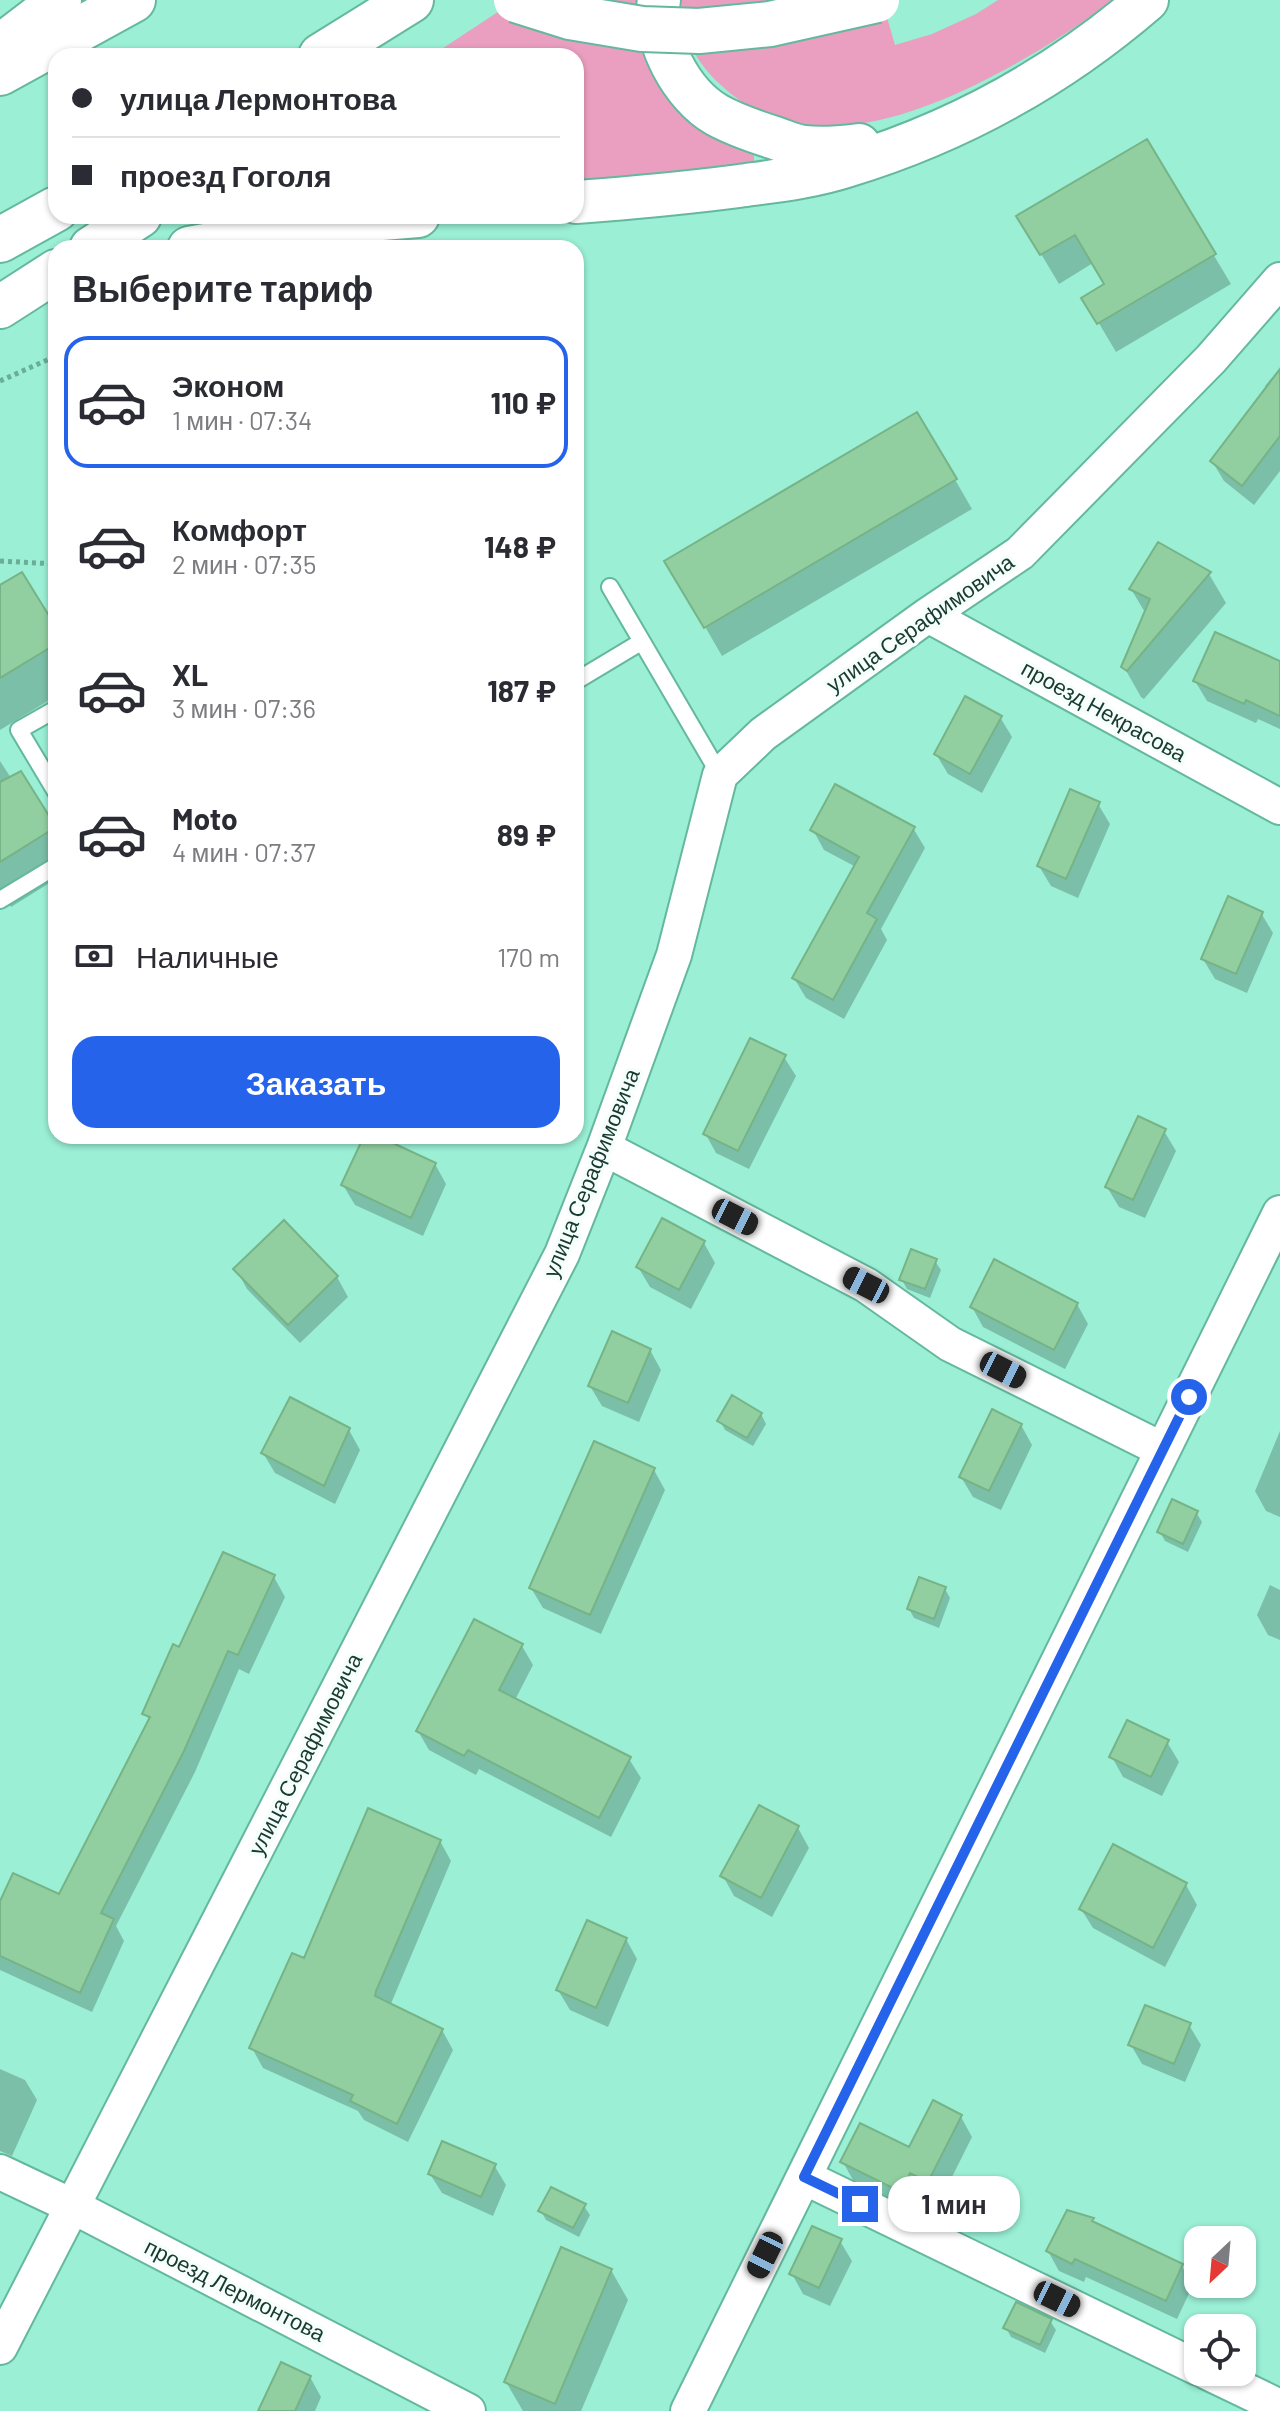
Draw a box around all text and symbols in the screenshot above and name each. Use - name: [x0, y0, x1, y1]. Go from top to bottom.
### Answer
- text: улица Лермонтова: [120, 80, 397, 116]
- text: проезд Гоголя: [120, 157, 332, 193]
- text: Выберите тариф: [72, 266, 373, 309]
- icon: car: [76, 366, 148, 438]
- text: Эконом: [172, 367, 285, 403]
- text: 110 ₽: [490, 384, 556, 420]
- text: 1 мин · 07:34: [172, 404, 312, 435]
- icon: car: [76, 510, 148, 582]
- text: Комфорт: [172, 511, 307, 547]
- text: 148 ₽: [484, 528, 556, 564]
- street label: улица Серафимовича: [821, 547, 1019, 698]
- text: 2 мин · 07:35: [172, 548, 316, 579]
- icon: car: [76, 654, 148, 726]
- street label: проезд Некрасова: [1017, 654, 1192, 767]
- text: XL: [172, 656, 208, 692]
- text: 187 ₽: [487, 672, 556, 708]
- text: 3 мин · 07:36: [172, 692, 316, 723]
- icon: car: [76, 798, 148, 870]
- text: Moto: [172, 800, 238, 836]
- text: 89 ₽: [497, 816, 556, 852]
- text: 4 мин · 07:37: [172, 836, 316, 867]
- icon: cash: [72, 934, 116, 978]
- text: Наличные: [136, 938, 279, 974]
- text: 170 m: [497, 941, 560, 972]
- button: Заказать: [72, 1036, 560, 1128]
- street label: улица Серафимовича: [536, 1064, 645, 1281]
- car: [708, 1195, 762, 1239]
- car: [839, 1263, 893, 1307]
- car: [976, 1348, 1030, 1392]
- route start: [1171, 1379, 1207, 1415]
- street label: улица Серафимовича: [242, 1648, 368, 1859]
- callout: 1 мин: [888, 2176, 1020, 2232]
- route end: [842, 2186, 878, 2222]
- text: 1 мин: [921, 2188, 987, 2219]
- north arrow: [1184, 2226, 1256, 2298]
- map controls: [1184, 2226, 1256, 2386]
- car: [744, 2228, 786, 2282]
- street label: проезд Лермонтова: [140, 2232, 331, 2347]
- car: [1030, 2278, 1084, 2320]
- button: locate: [1184, 2314, 1256, 2386]

